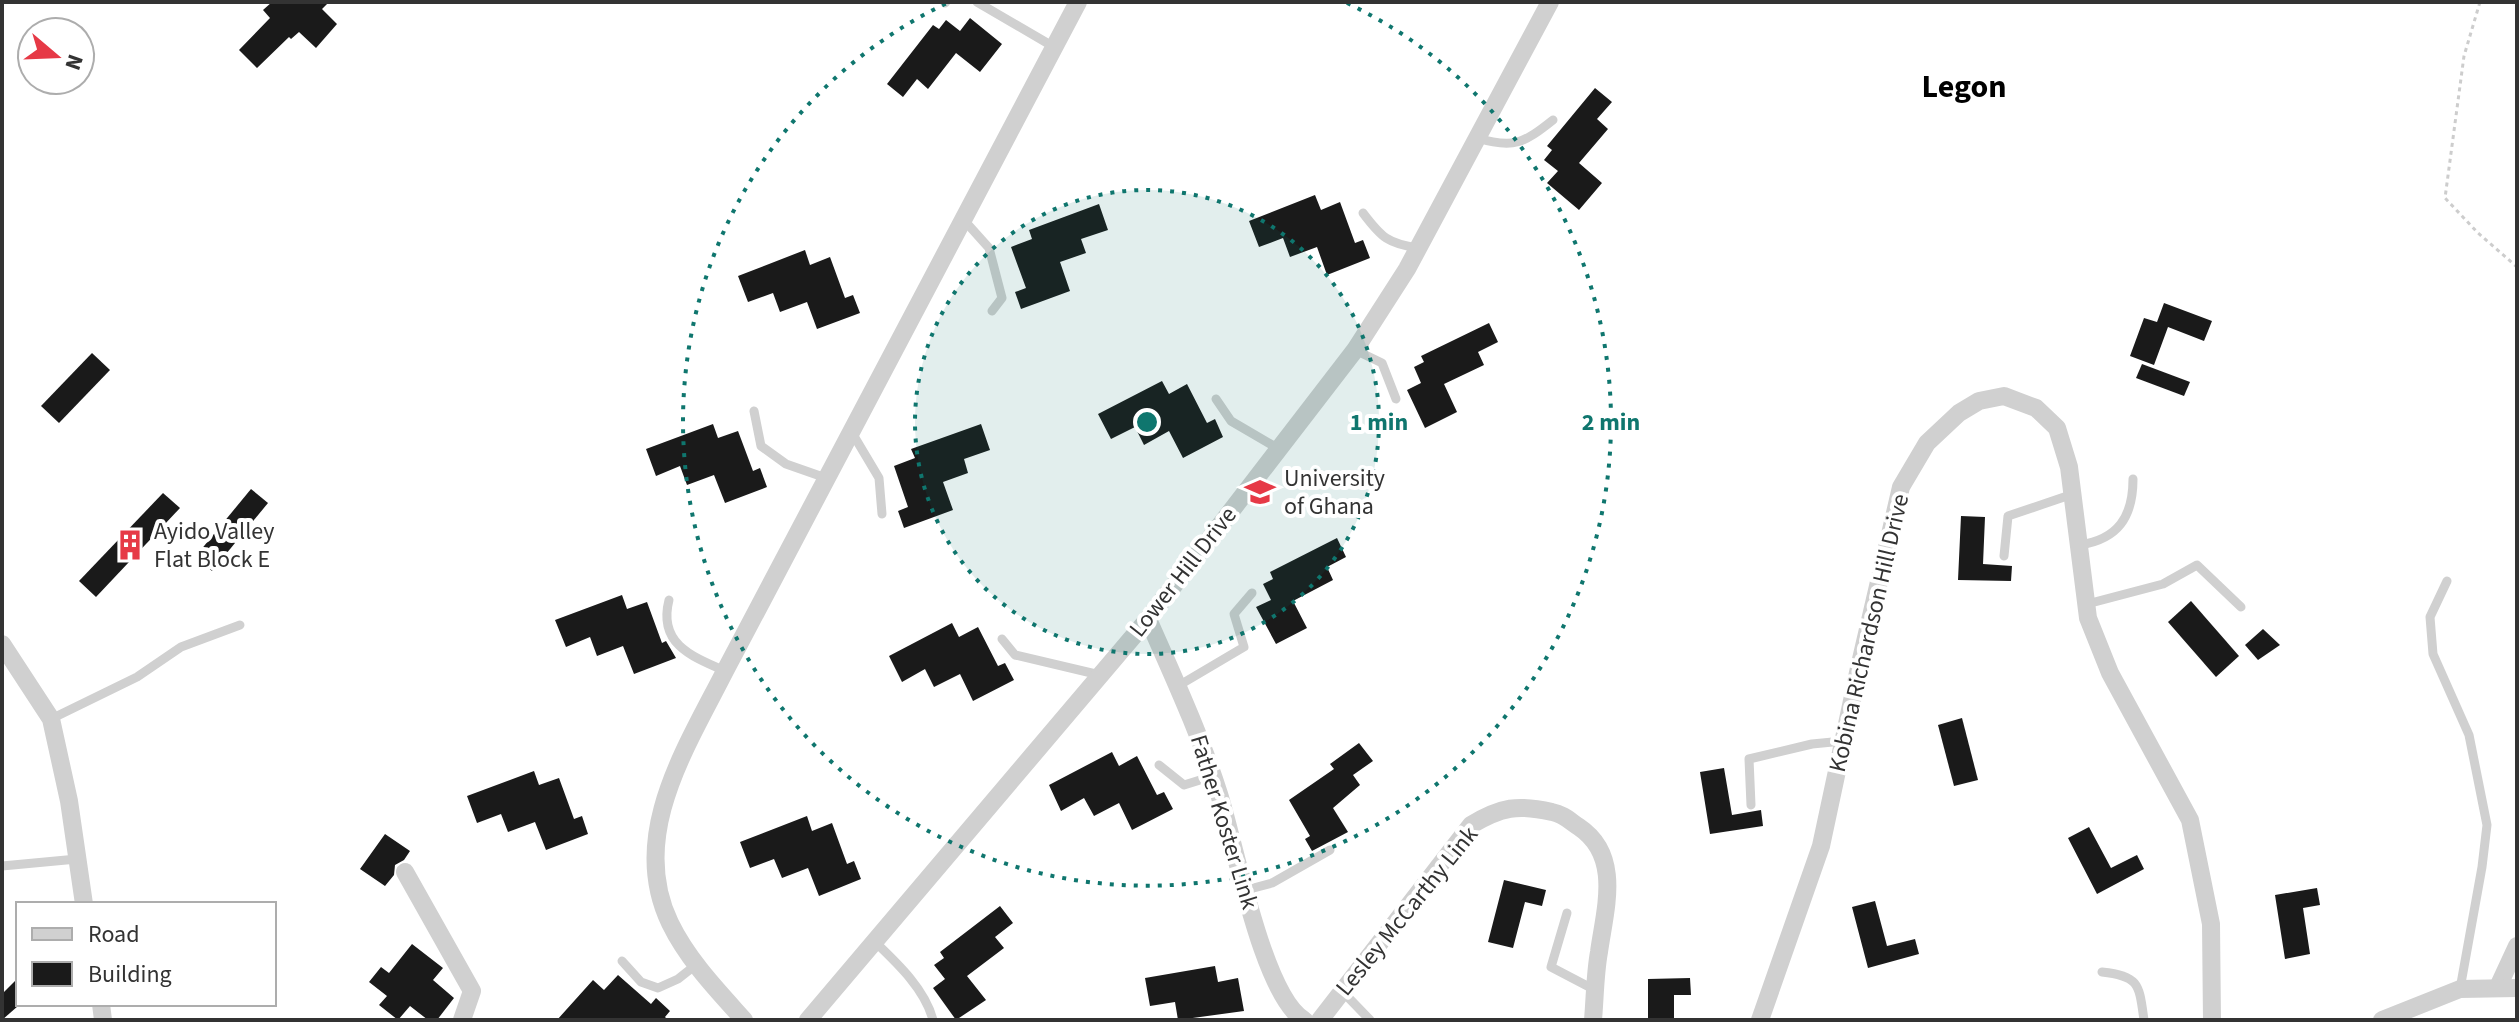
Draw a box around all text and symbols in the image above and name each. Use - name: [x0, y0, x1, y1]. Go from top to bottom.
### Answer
- north arrow: [16, 16, 96, 96]
- text: N: [56, 50, 91, 74]
- district label: Legon: [1922, 64, 2006, 110]
- text: 1 min: [1350, 405, 1408, 440]
- text: 2 min: [1582, 405, 1640, 440]
- centre of rings: [1133, 408, 1161, 436]
- place label: University of Ghana: [1284, 461, 1385, 524]
- school or university icon: University of Ghana: [1243, 475, 1277, 509]
- street label: Kobina Richardson Hill Drive: [1820, 490, 1918, 776]
- street label: Lower Hill Drive: [1121, 499, 1245, 645]
- place label: Ayido Valley Flat Block E: [154, 514, 275, 577]
- building icon: Ayido Valley Flat Block E: [113, 528, 147, 562]
- street label: Father Koster Link: [1181, 730, 1267, 914]
- street label: Lesley McCarthy Link: [1327, 818, 1487, 1004]
- legend: [16, 902, 276, 1006]
- text: Road: [88, 917, 140, 952]
- text: Building: [88, 957, 172, 992]

